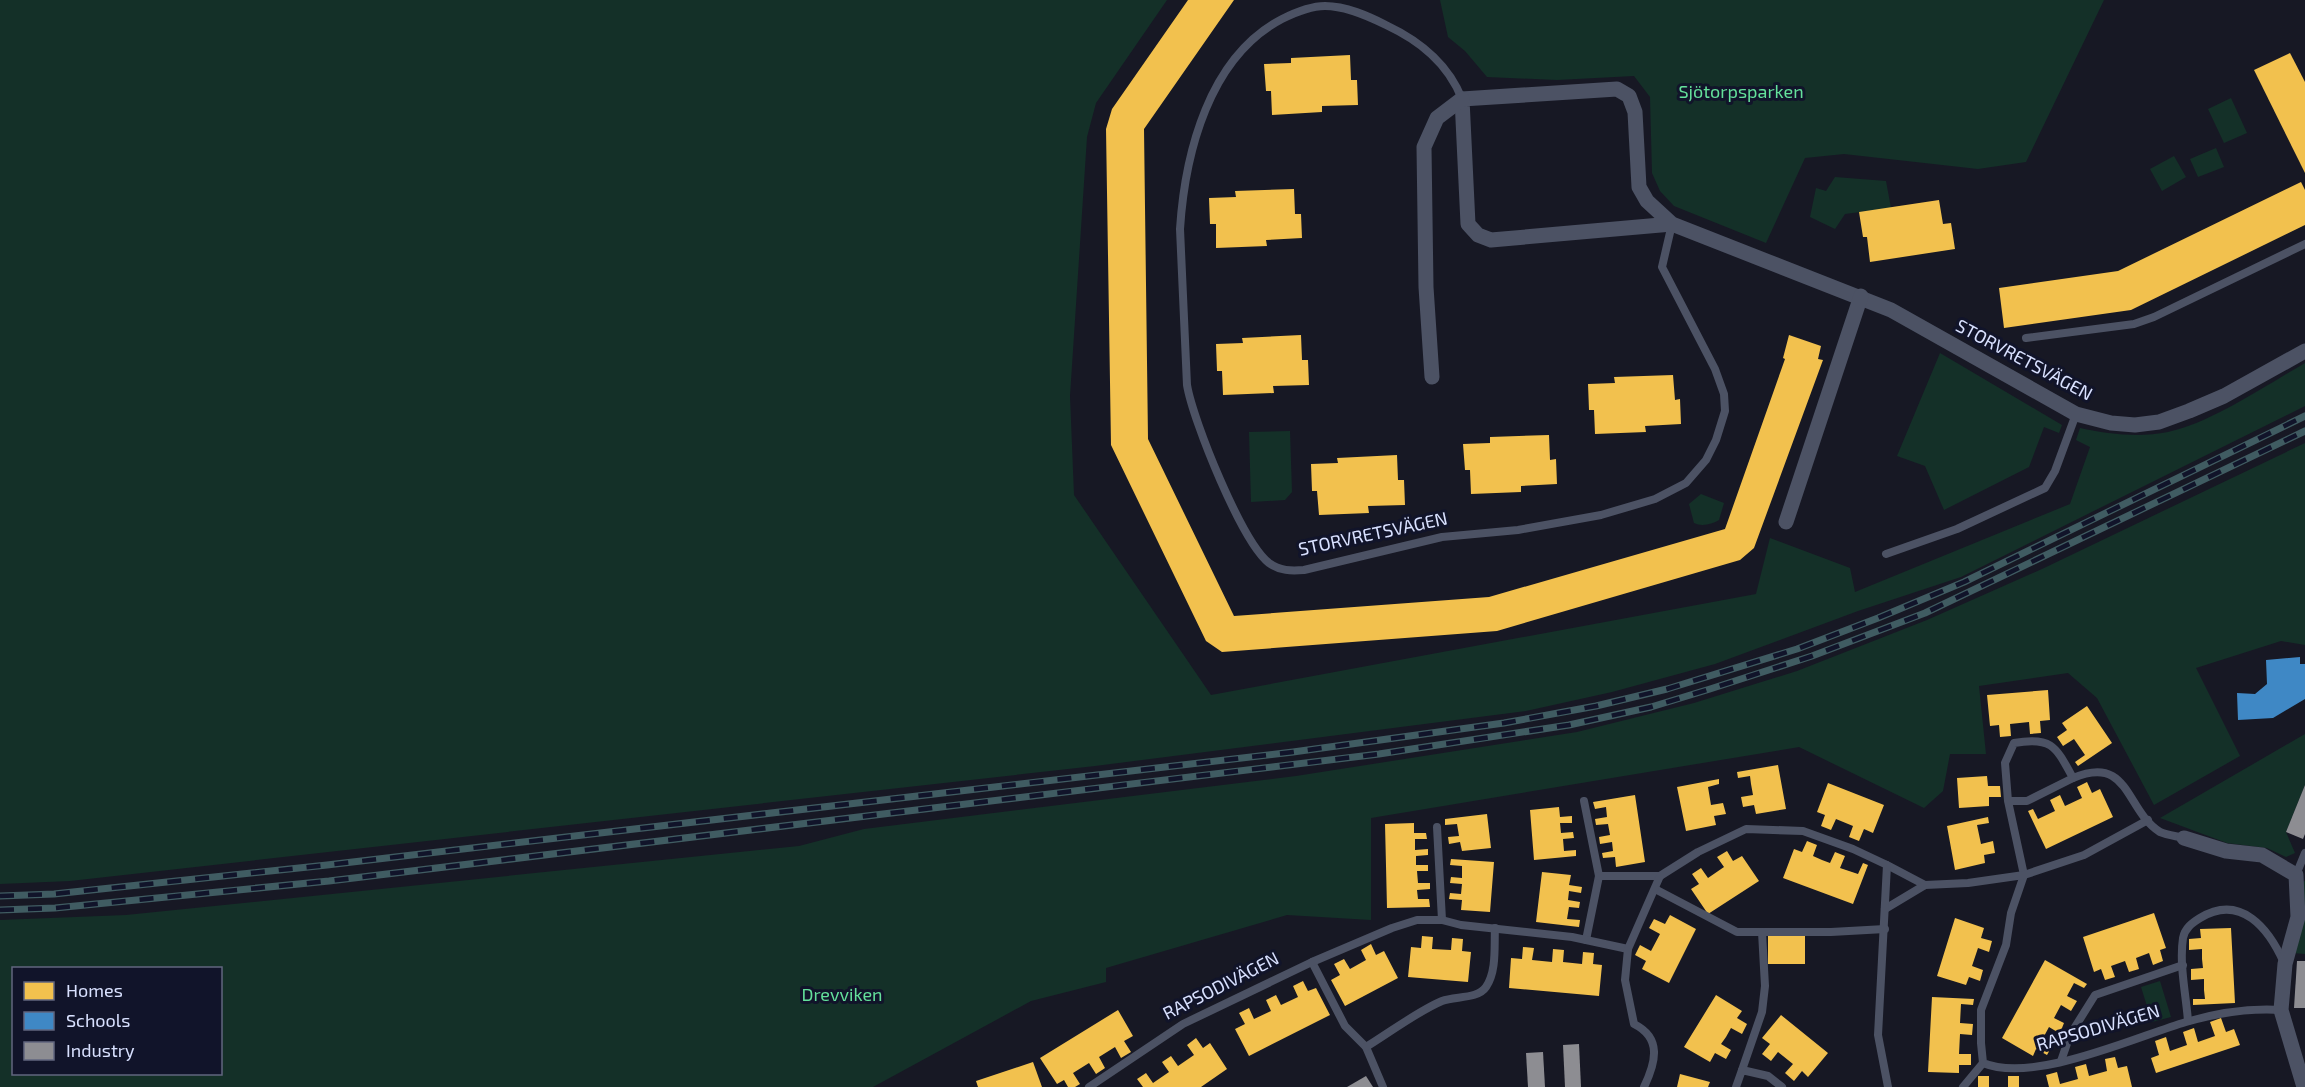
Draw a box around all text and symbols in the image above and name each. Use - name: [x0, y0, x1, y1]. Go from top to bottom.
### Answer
- park label: Sjötorpsparken: [1678, 80, 1804, 102]
- street label: STORVRETSVÄGEN: [1952, 314, 2097, 404]
- street label: STORVRETSVÄGEN: [1296, 506, 1449, 560]
- street label: RAPSODIVÄGEN: [1159, 946, 1282, 1024]
- legend: [12, 967, 222, 1075]
- text: Homes: [66, 979, 123, 1001]
- park label: Drevviken: [801, 983, 883, 1005]
- street label: RAPSODIVÄGEN: [2034, 999, 2162, 1055]
- text: Schools: [66, 1009, 130, 1031]
- text: Industry: [66, 1039, 135, 1061]

